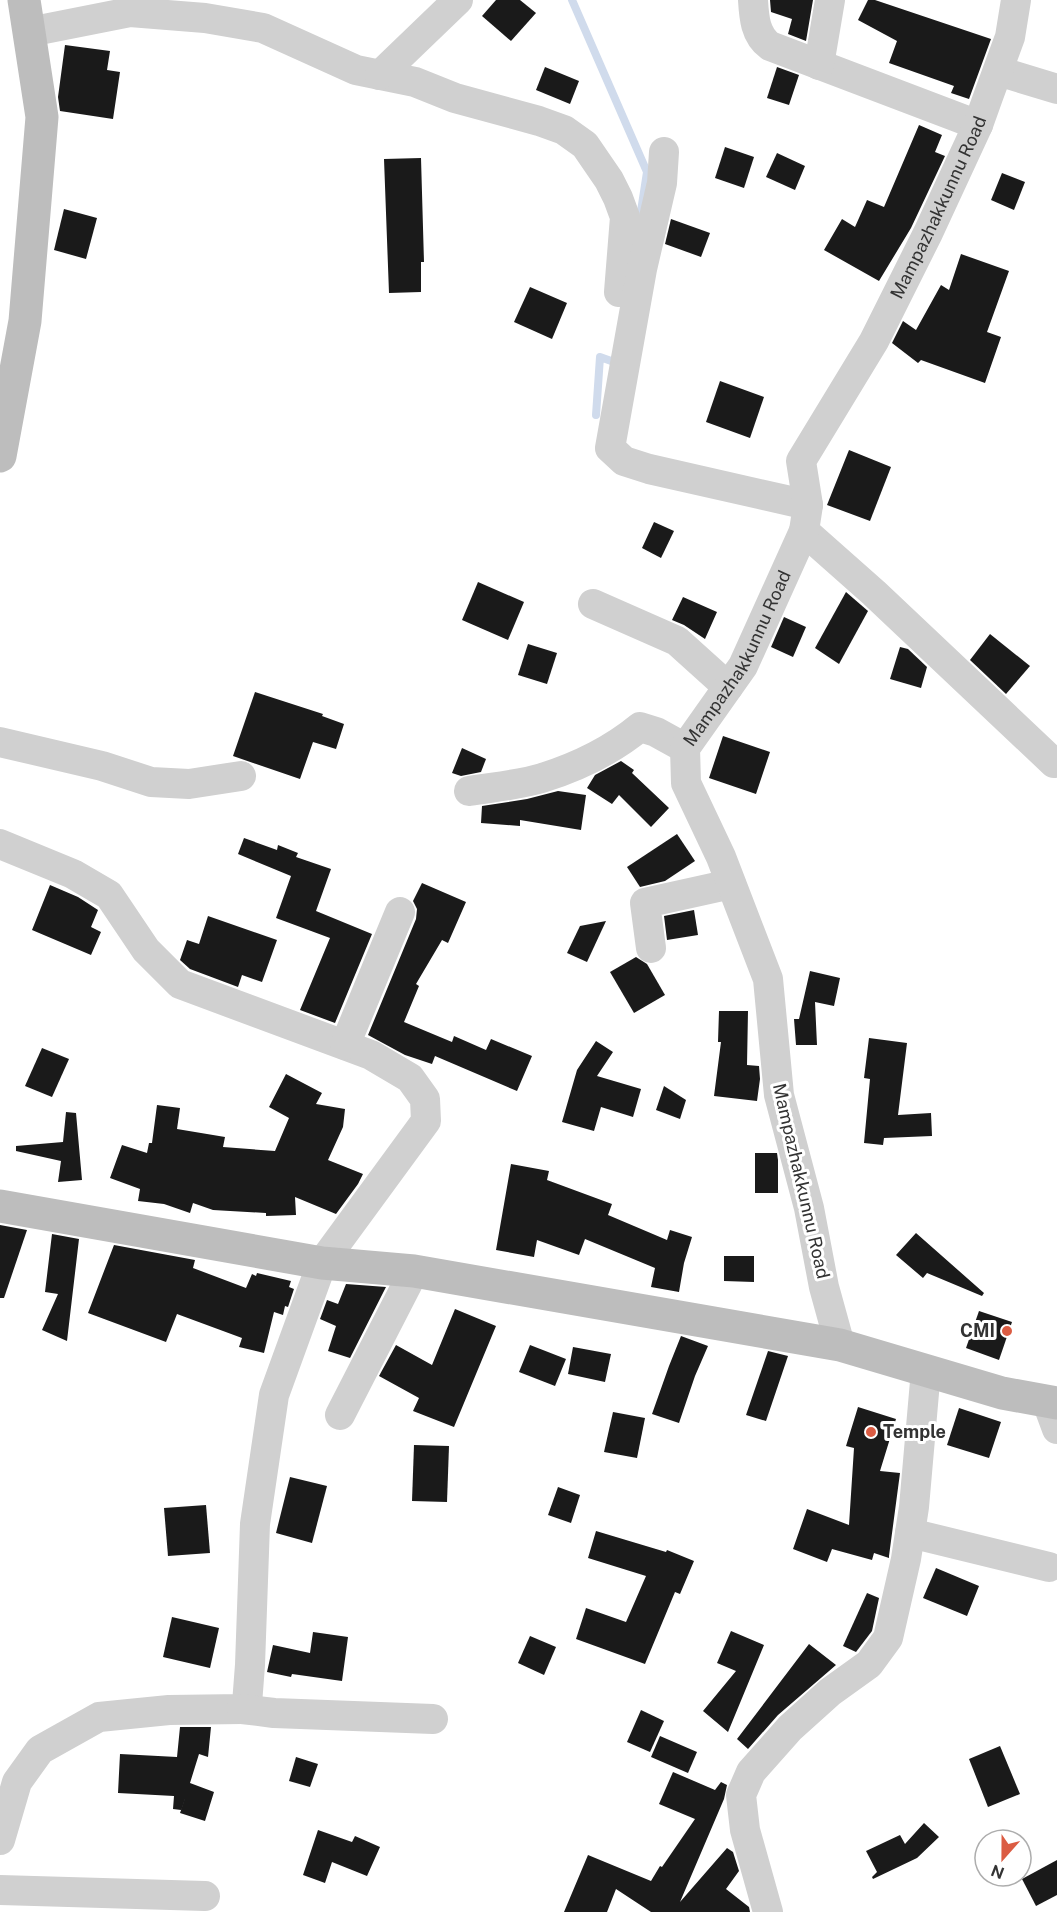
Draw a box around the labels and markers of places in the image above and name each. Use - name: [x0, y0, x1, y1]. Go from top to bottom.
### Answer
- place label: CMI: [960, 1320, 995, 1341]
- marker: CMI: [1000, 1324, 1014, 1338]
- place label: Temple: [883, 1421, 946, 1442]
- marker: Temple: [864, 1425, 878, 1439]

